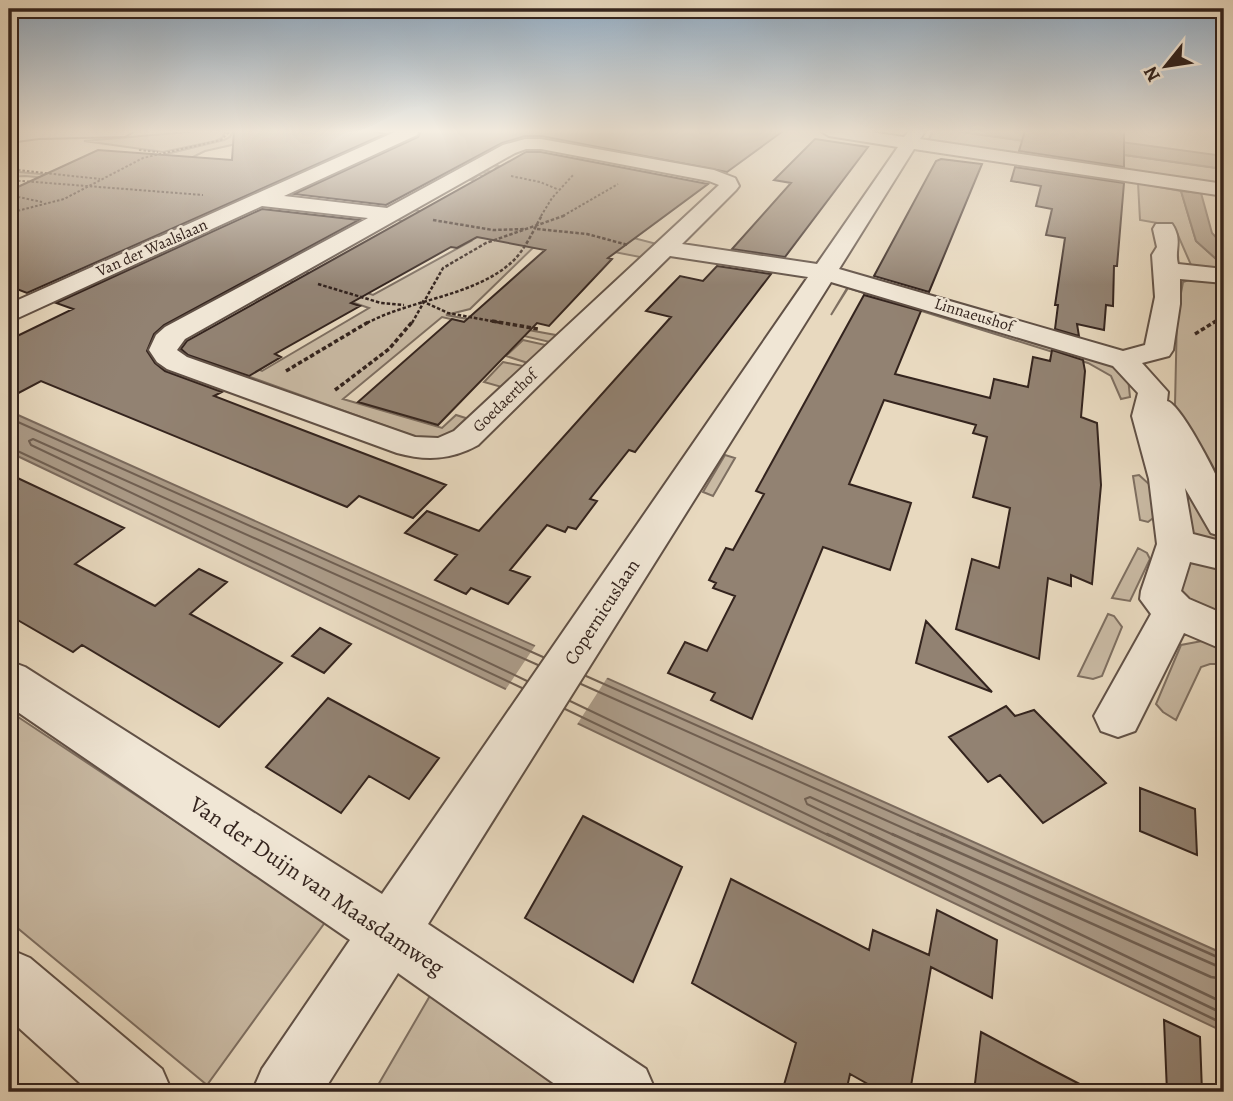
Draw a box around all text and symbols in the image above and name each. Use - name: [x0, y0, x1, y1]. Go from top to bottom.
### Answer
- north arrow: [1132, 32, 1202, 102]
- text: N: [1137, 61, 1167, 86]
- street label: Van der Waalslaan: [92, 214, 211, 283]
- street label: Linnaeushof: [932, 293, 1019, 338]
- street label: Goedaerthof: [468, 363, 544, 437]
- street label: Copernicuslaan: [558, 554, 646, 670]
- street label: Van der Duijn van Maasdamweg: [183, 788, 451, 983]

